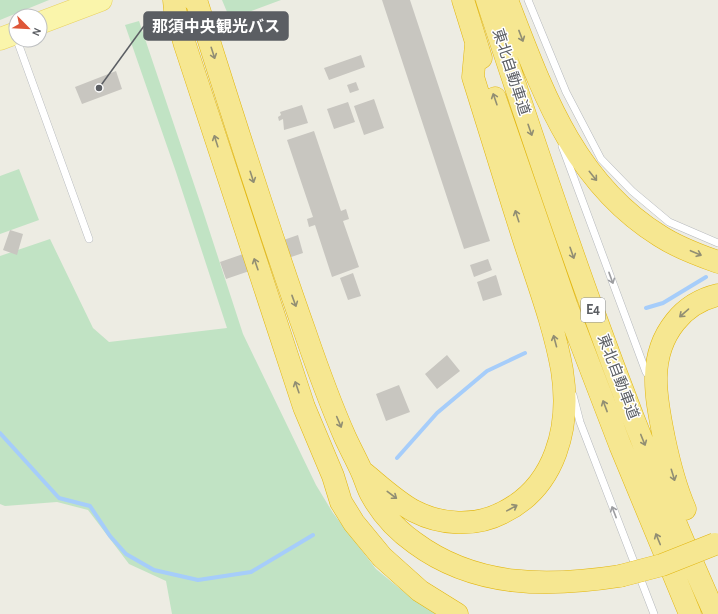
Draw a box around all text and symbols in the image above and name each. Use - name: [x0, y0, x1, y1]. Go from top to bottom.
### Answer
- north arrow: [8, 8, 48, 48]
- callout: 那須中央観光バス: [144, 12, 288, 40]
- text: 那須中央観光バス: [152, 18, 280, 35]
- text: N: [30, 26, 43, 38]
- street label: 東北自動車道: [490, 26, 534, 117]
- one-way arrow: [518, 30, 526, 42]
- one-way arrow: [210, 47, 217, 60]
- one-way arrow: [491, 92, 498, 105]
- one-way arrow: [527, 123, 534, 136]
- one-way arrow: [212, 134, 219, 147]
- one-way arrow: [249, 171, 257, 183]
- one-way arrow: [589, 171, 598, 182]
- one-way arrow: [513, 210, 520, 223]
- one-way arrow: [569, 247, 577, 259]
- one-way arrow: [689, 250, 701, 258]
- one-way arrow: [252, 258, 259, 271]
- one-way arrow: [608, 272, 615, 285]
- one-way arrow: [290, 294, 298, 306]
- road number: E4: [581, 298, 605, 322]
- one-way arrow: [679, 308, 689, 317]
- street label: 東北自動車道: [595, 332, 643, 422]
- one-way arrow: [551, 335, 558, 348]
- one-way arrow: [293, 382, 301, 394]
- one-way arrow: [601, 400, 609, 412]
- one-way arrow: [336, 416, 343, 428]
- one-way arrow: [639, 434, 647, 446]
- one-way arrow: [670, 468, 677, 481]
- one-way arrow: [387, 491, 398, 499]
- one-way arrow: [506, 504, 518, 512]
- one-way arrow: [610, 507, 618, 519]
- one-way arrow: [654, 534, 662, 546]

